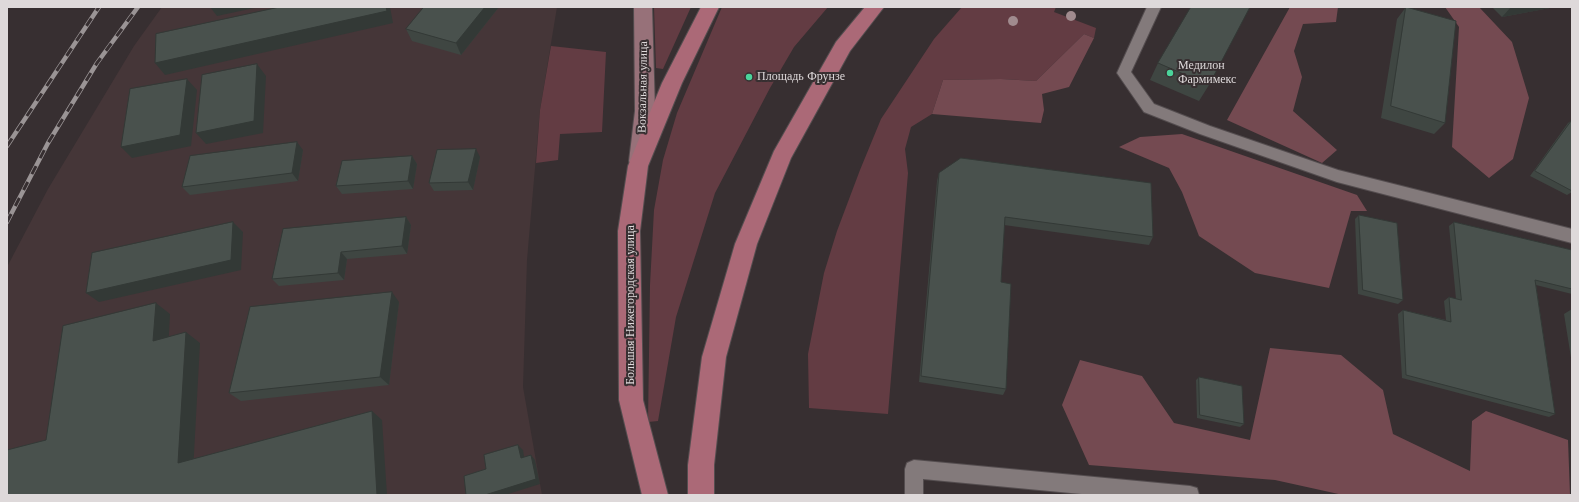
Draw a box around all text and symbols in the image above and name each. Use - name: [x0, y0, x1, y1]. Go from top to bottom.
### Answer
- street label: Вокзальная улица: [635, 41, 651, 133]
- place label: Медилон Фармимекс: [1178, 59, 1236, 87]
- marker: Медилон Фармимекс: [1165, 68, 1175, 78]
- place label: Площадь Фрунзе: [757, 70, 845, 84]
- marker: Площадь Фрунзе: [744, 72, 754, 82]
- street label: Большая Нижегородская улица: [624, 225, 638, 385]

